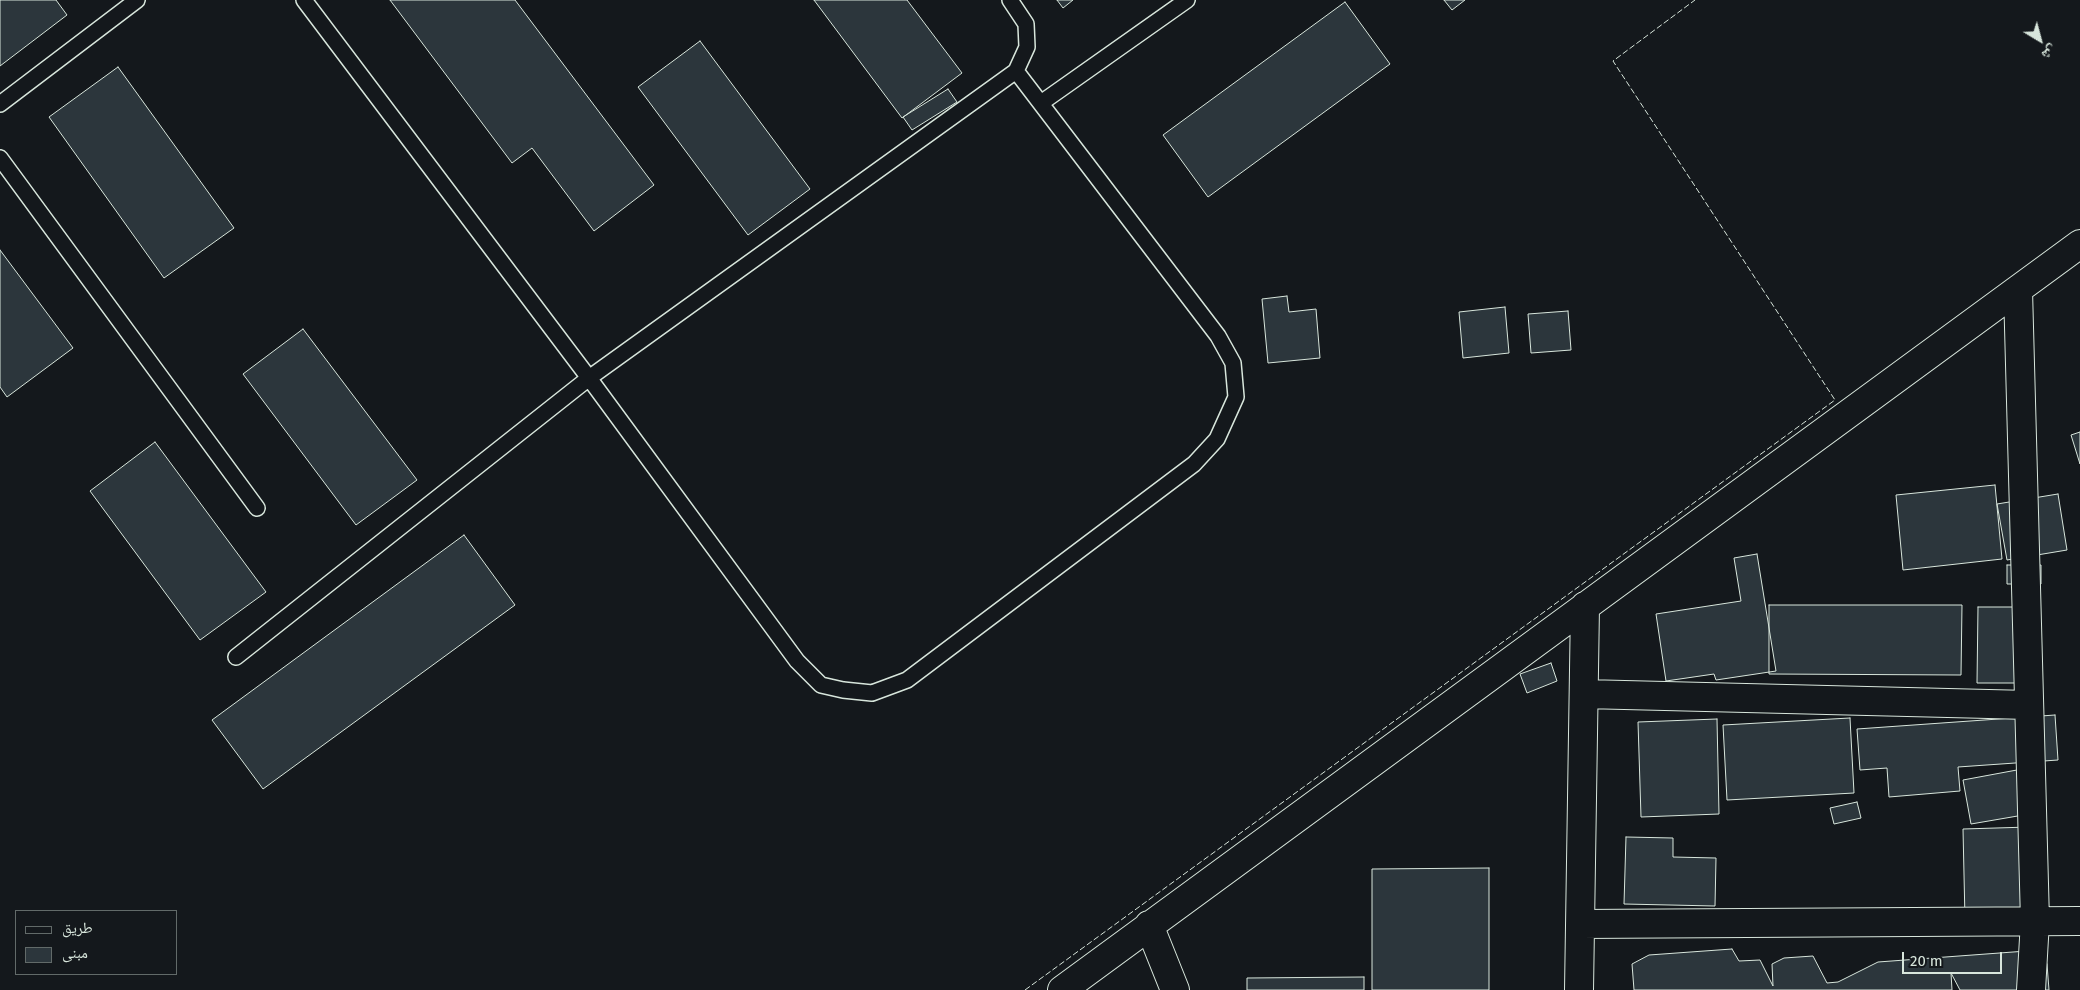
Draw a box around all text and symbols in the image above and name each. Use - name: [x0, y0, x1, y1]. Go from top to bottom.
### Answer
- north arrow: [2015, 15, 2065, 65]
- text: ش: [2038, 41, 2060, 64]
- legend: [15, 910, 178, 975]
- text: طريق: [62, 919, 93, 937]
- scale bar: [1905, 942, 2005, 974]
- text: مبنى: [62, 944, 88, 962]
- text: 20 m: [1910, 952, 1943, 970]

